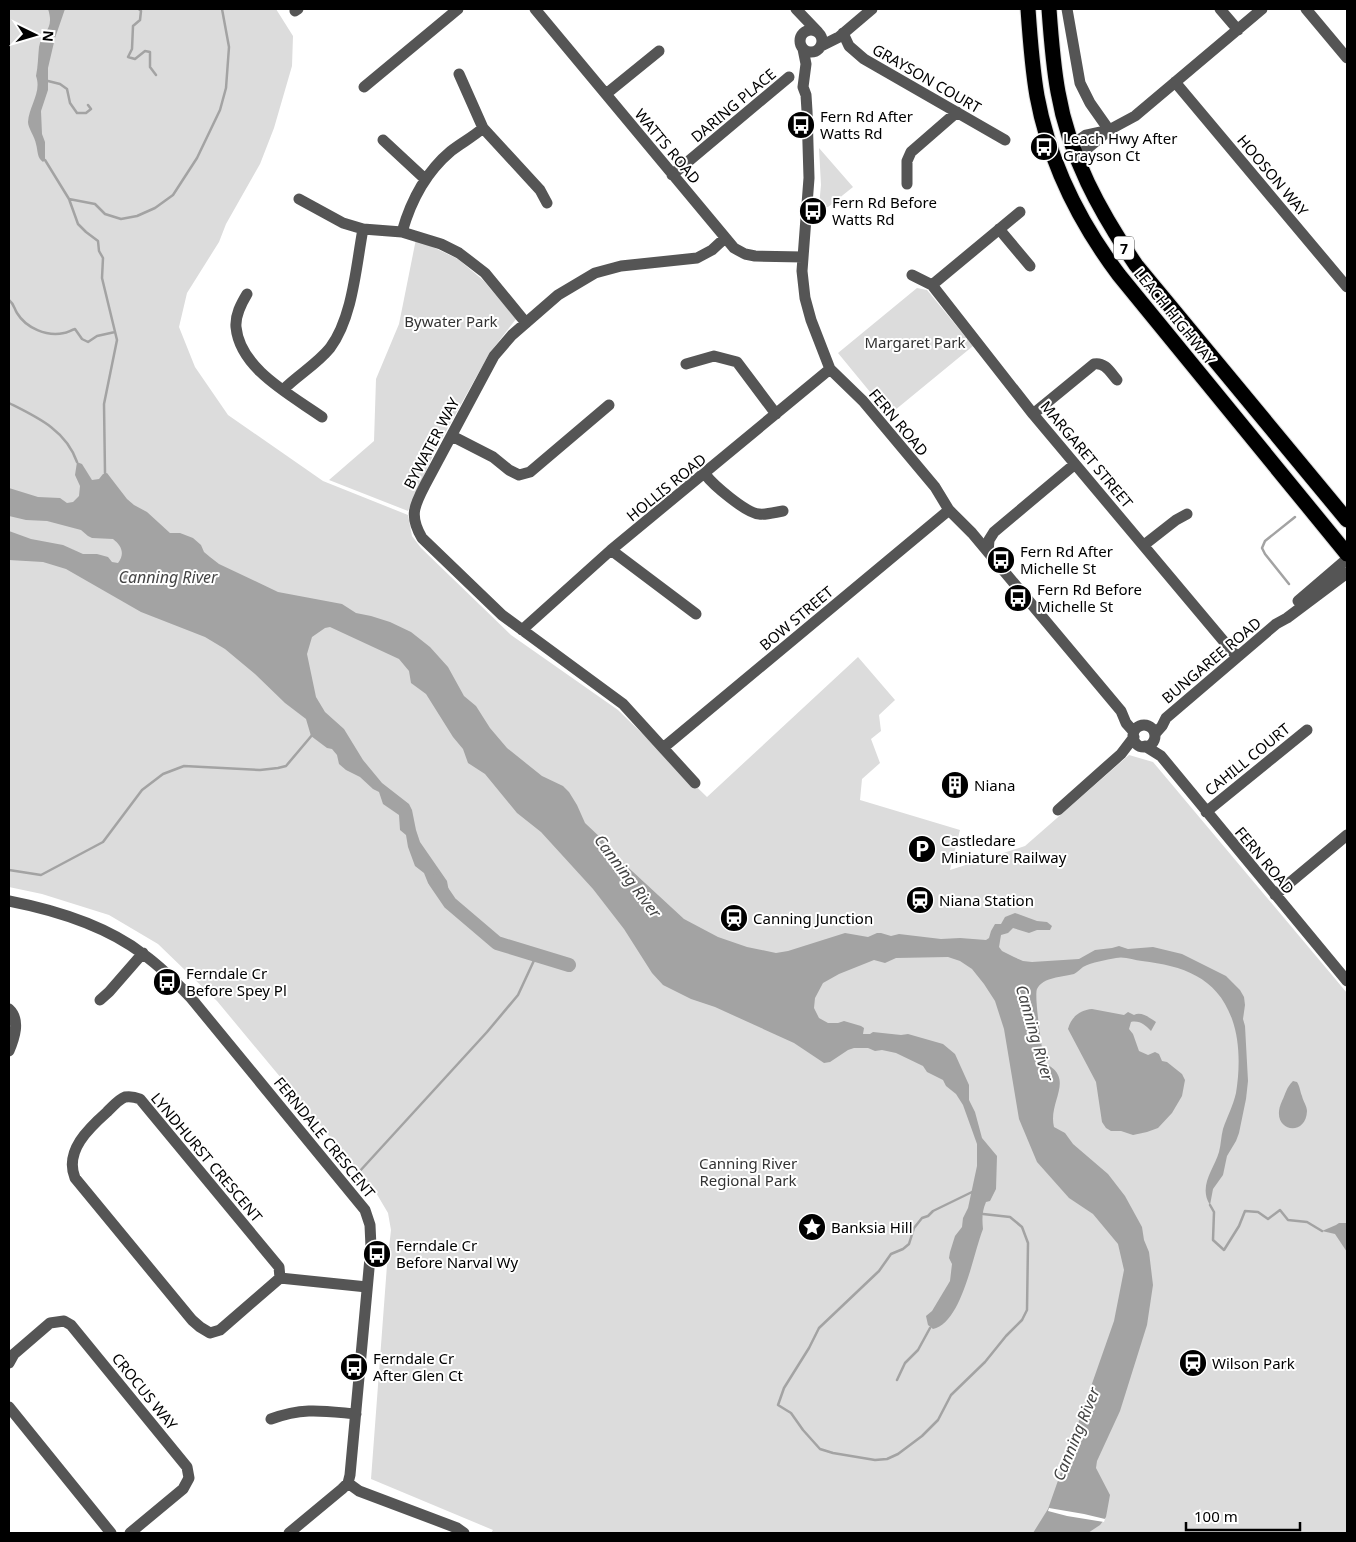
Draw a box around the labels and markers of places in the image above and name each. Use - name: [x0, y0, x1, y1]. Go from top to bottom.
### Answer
- place label: Fern Rd After Watts Rd: [820, 106, 913, 143]
- bus stop icon: Fern Rd After Watts Rd: [786, 110, 816, 140]
- place label: Leach Hwy After Grayson Ct: [1063, 128, 1177, 165]
- bus stop icon: Leach Hwy After Grayson Ct: [1029, 132, 1059, 162]
- place label: Fern Rd Before Watts Rd: [832, 192, 937, 229]
- bus stop icon: Fern Rd Before Watts Rd: [798, 196, 828, 226]
- place label: Fern Rd After Michelle St: [1020, 541, 1113, 578]
- bus stop icon: Fern Rd After Michelle St: [986, 545, 1016, 575]
- place label: Fern Rd Before Michelle St: [1037, 579, 1142, 616]
- bus stop icon: Fern Rd Before Michelle St: [1003, 583, 1033, 613]
- building icon: Niana: [940, 770, 970, 800]
- place label: Niana: [974, 775, 1015, 795]
- place label: Castledare Miniature Railway: [941, 830, 1067, 867]
- parking icon: Castledare Miniature Railway: [907, 834, 937, 864]
- station icon: Niana Station: [905, 885, 935, 915]
- place label: Niana Station: [939, 890, 1034, 910]
- station icon: Canning Junction: [719, 903, 749, 933]
- place label: Canning Junction: [753, 908, 873, 928]
- place label: Ferndale Cr Before Spey Pl: [186, 963, 287, 1000]
- bus stop icon: Ferndale Cr Before Spey Pl: [152, 967, 182, 997]
- place icon: Banksia Hill: [797, 1212, 827, 1242]
- place label: Banksia Hill: [831, 1217, 913, 1237]
- place label: Ferndale Cr Before Narval Wy: [396, 1235, 518, 1272]
- bus stop icon: Ferndale Cr Before Narval Wy: [362, 1239, 392, 1269]
- place label: Ferndale Cr After Glen Ct: [373, 1348, 464, 1385]
- station icon: Wilson Park: [1178, 1348, 1208, 1378]
- bus stop icon: Ferndale Cr After Glen Ct: [339, 1352, 369, 1382]
- place label: Wilson Park: [1212, 1353, 1295, 1373]

